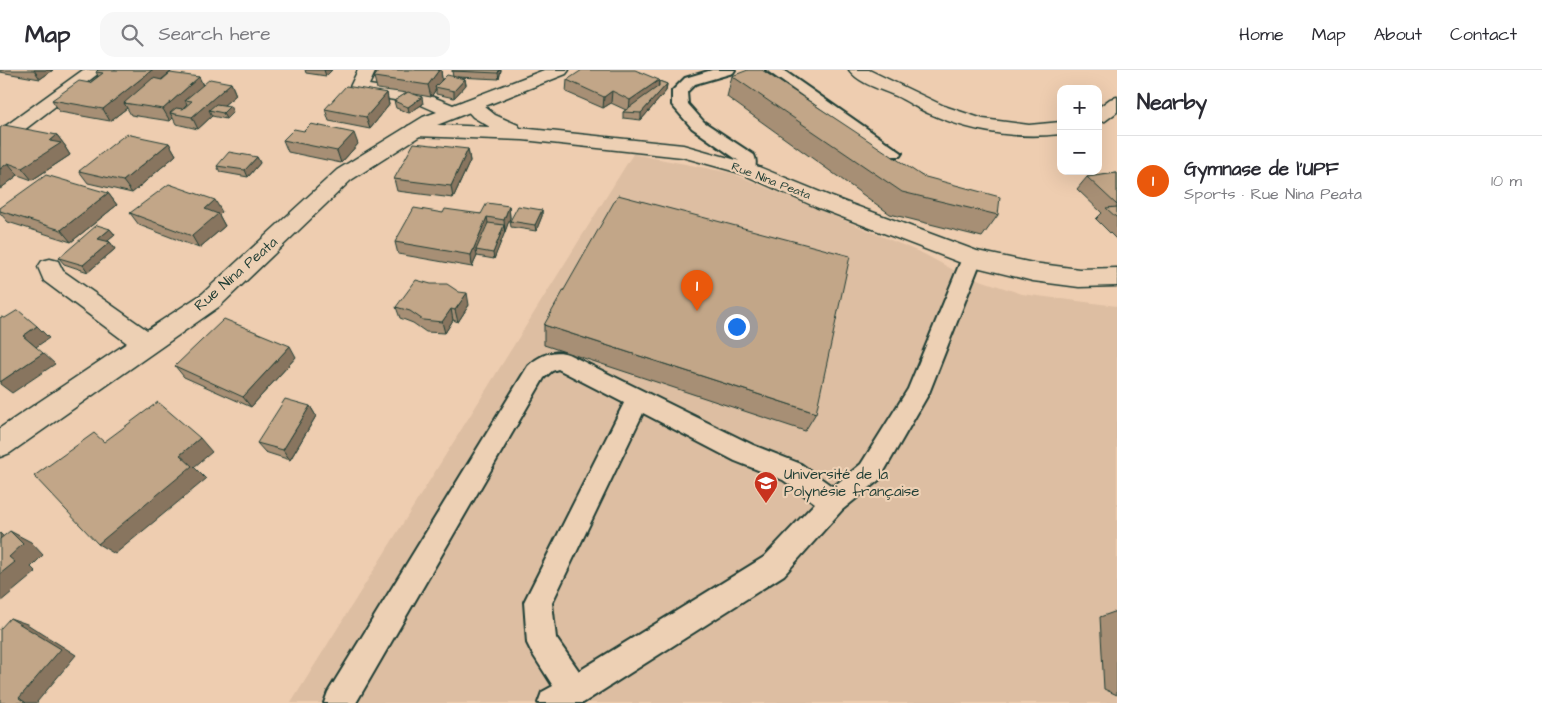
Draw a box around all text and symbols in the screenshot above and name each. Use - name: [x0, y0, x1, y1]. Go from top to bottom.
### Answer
- search box: [100, 12, 450, 57]
- text: Map: [25, 18, 70, 52]
- icon: search: [118, 21, 146, 49]
- text: Search here: [158, 21, 271, 48]
- text: Home: [1239, 22, 1284, 47]
- text: Map: [1312, 22, 1346, 47]
- text: About: [1374, 22, 1422, 47]
- text: Contact: [1450, 22, 1517, 47]
- map controls: [1057, 85, 1102, 175]
- button: +: [1057, 85, 1102, 130]
- text: Nearby: [1137, 88, 1207, 117]
- button: −: [1057, 130, 1102, 175]
- text: Gymnase de l'UPF: [1184, 156, 1339, 183]
- street label: Rue Nina Peata: [729, 158, 813, 204]
- text: 1: [1152, 170, 1154, 192]
- text: 10 m: [1491, 170, 1522, 192]
- text: Sports · Rue Nina Peata: [1184, 183, 1362, 205]
- street label: Rue Nina Peata: [190, 232, 283, 316]
- pin: 1: [681, 270, 713, 311]
- your location: [724, 314, 750, 340]
- place label: Université de la Polynésie française: [784, 464, 919, 503]
- school or university icon: Université de la Polynésie française: [753, 470, 779, 504]

